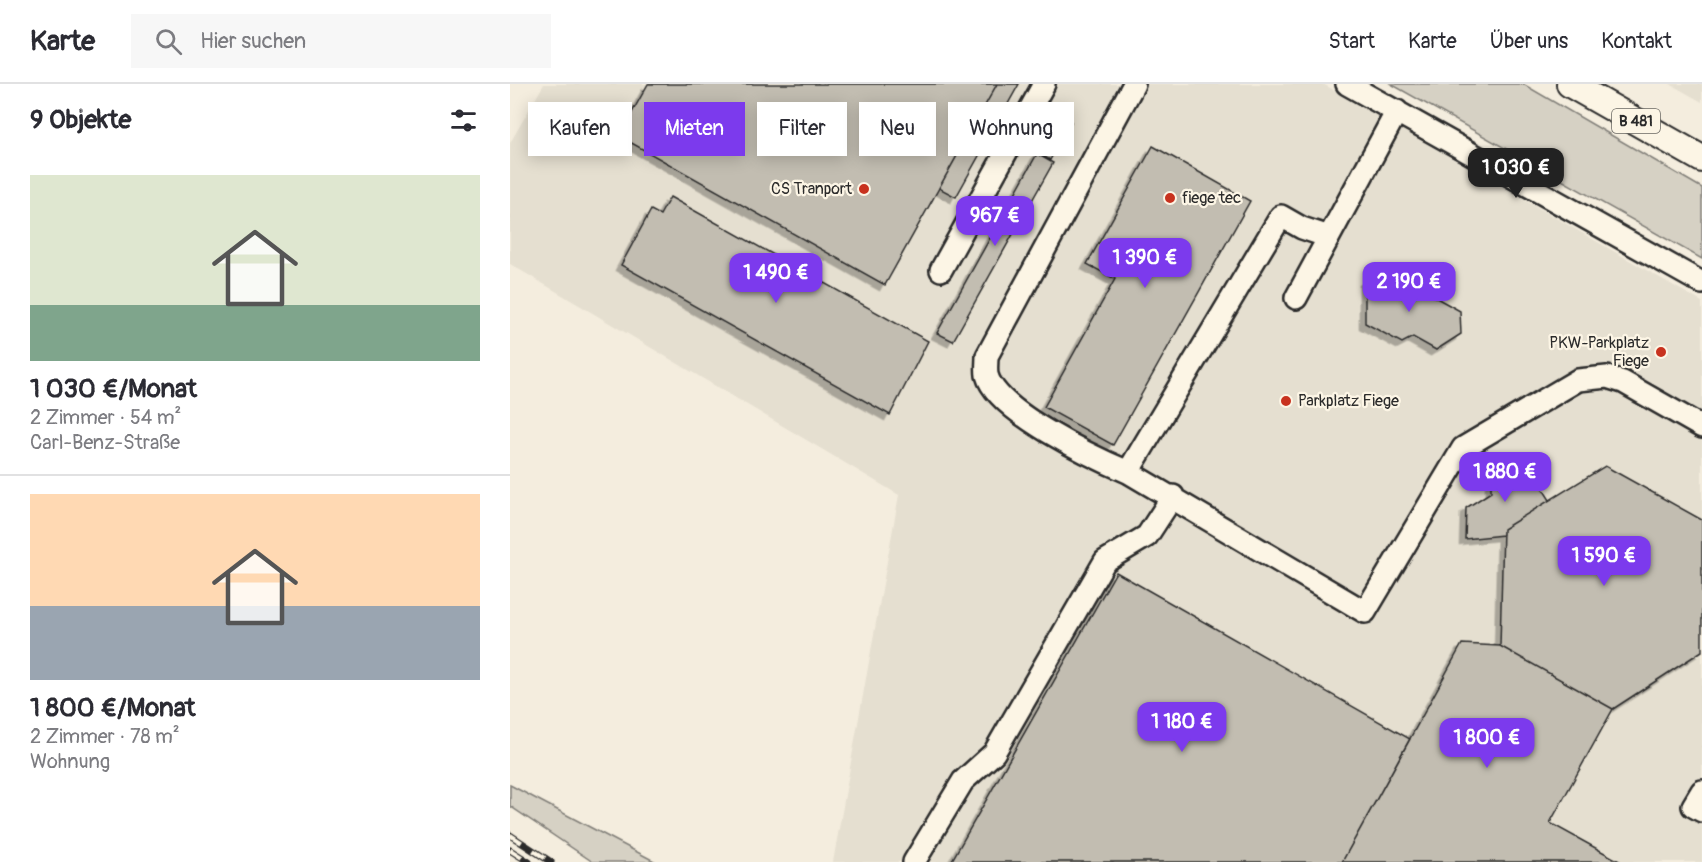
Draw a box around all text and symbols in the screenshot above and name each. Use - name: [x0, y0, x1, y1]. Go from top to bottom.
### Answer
- search box: [131, 14, 551, 68]
- text: Karte: [30, 24, 95, 59]
- icon: search: [152, 25, 185, 58]
- text: Hier suchen: [200, 27, 306, 55]
- text: Start: [1329, 28, 1375, 55]
- text: Karte: [1408, 28, 1457, 55]
- text: Über uns: [1490, 28, 1568, 55]
- text: Kontakt: [1601, 28, 1672, 55]
- chip: Kaufen: [528, 102, 632, 156]
- chip: Mieten: [644, 102, 745, 156]
- chip: Filter: [757, 102, 847, 156]
- chip: Neu: [859, 102, 936, 156]
- chip: Wohnung: [948, 102, 1074, 156]
- text: 9 Objekte: [30, 104, 131, 136]
- icon: filters: [447, 104, 480, 137]
- road number: B 481: [1612, 109, 1660, 133]
- pin: 1 030 €: [1461, 148, 1571, 199]
- text: 1 030 €: [1482, 155, 1550, 180]
- place label: CS Tranport: [771, 179, 853, 199]
- marker: CS Tranport: [857, 182, 871, 196]
- place label: fiege tec: [1182, 188, 1241, 208]
- marker: fiege tec: [1163, 191, 1177, 205]
- pin: 967 €: [953, 196, 1037, 247]
- text: 967 €: [970, 203, 1020, 228]
- icon: home: [201, 214, 309, 322]
- pin: 1 390 €: [1090, 238, 1200, 289]
- text: 1 390 €: [1113, 245, 1177, 270]
- pin: 1 490 €: [721, 253, 831, 304]
- text: 1 490 €: [743, 260, 809, 285]
- pin: 2 190 €: [1354, 262, 1464, 313]
- text: 2 190 €: [1377, 269, 1441, 294]
- place label: PKW-Parkplatz Fiege: [1549, 333, 1649, 371]
- marker: PKW-Parkplatz Fiege: [1654, 345, 1668, 359]
- text: 1 030 €/Monat: [30, 373, 197, 405]
- place label: Parkplatz Fiege: [1298, 391, 1399, 411]
- marker: Parkplatz Fiege: [1279, 394, 1293, 408]
- text: 2 Zimmer · 54 m²: [30, 405, 181, 430]
- text: Carl-Benz-Straße: [30, 430, 180, 455]
- pin: 1 880 €: [1450, 452, 1560, 503]
- text: 1 880 €: [1473, 459, 1537, 484]
- icon: home: [201, 533, 309, 641]
- pin: 1 590 €: [1549, 536, 1659, 587]
- text: 1 590 €: [1572, 543, 1636, 568]
- text: 1 800 €/Monat: [30, 692, 196, 724]
- pin: 1 180 €: [1127, 702, 1237, 753]
- text: 1 180 €: [1151, 709, 1213, 734]
- pin: 1 800 €: [1432, 718, 1542, 769]
- text: 2 Zimmer · 78 m²: [30, 724, 180, 749]
- text: 1 800 €: [1453, 725, 1521, 750]
- text: Wohnung: [30, 749, 110, 774]

